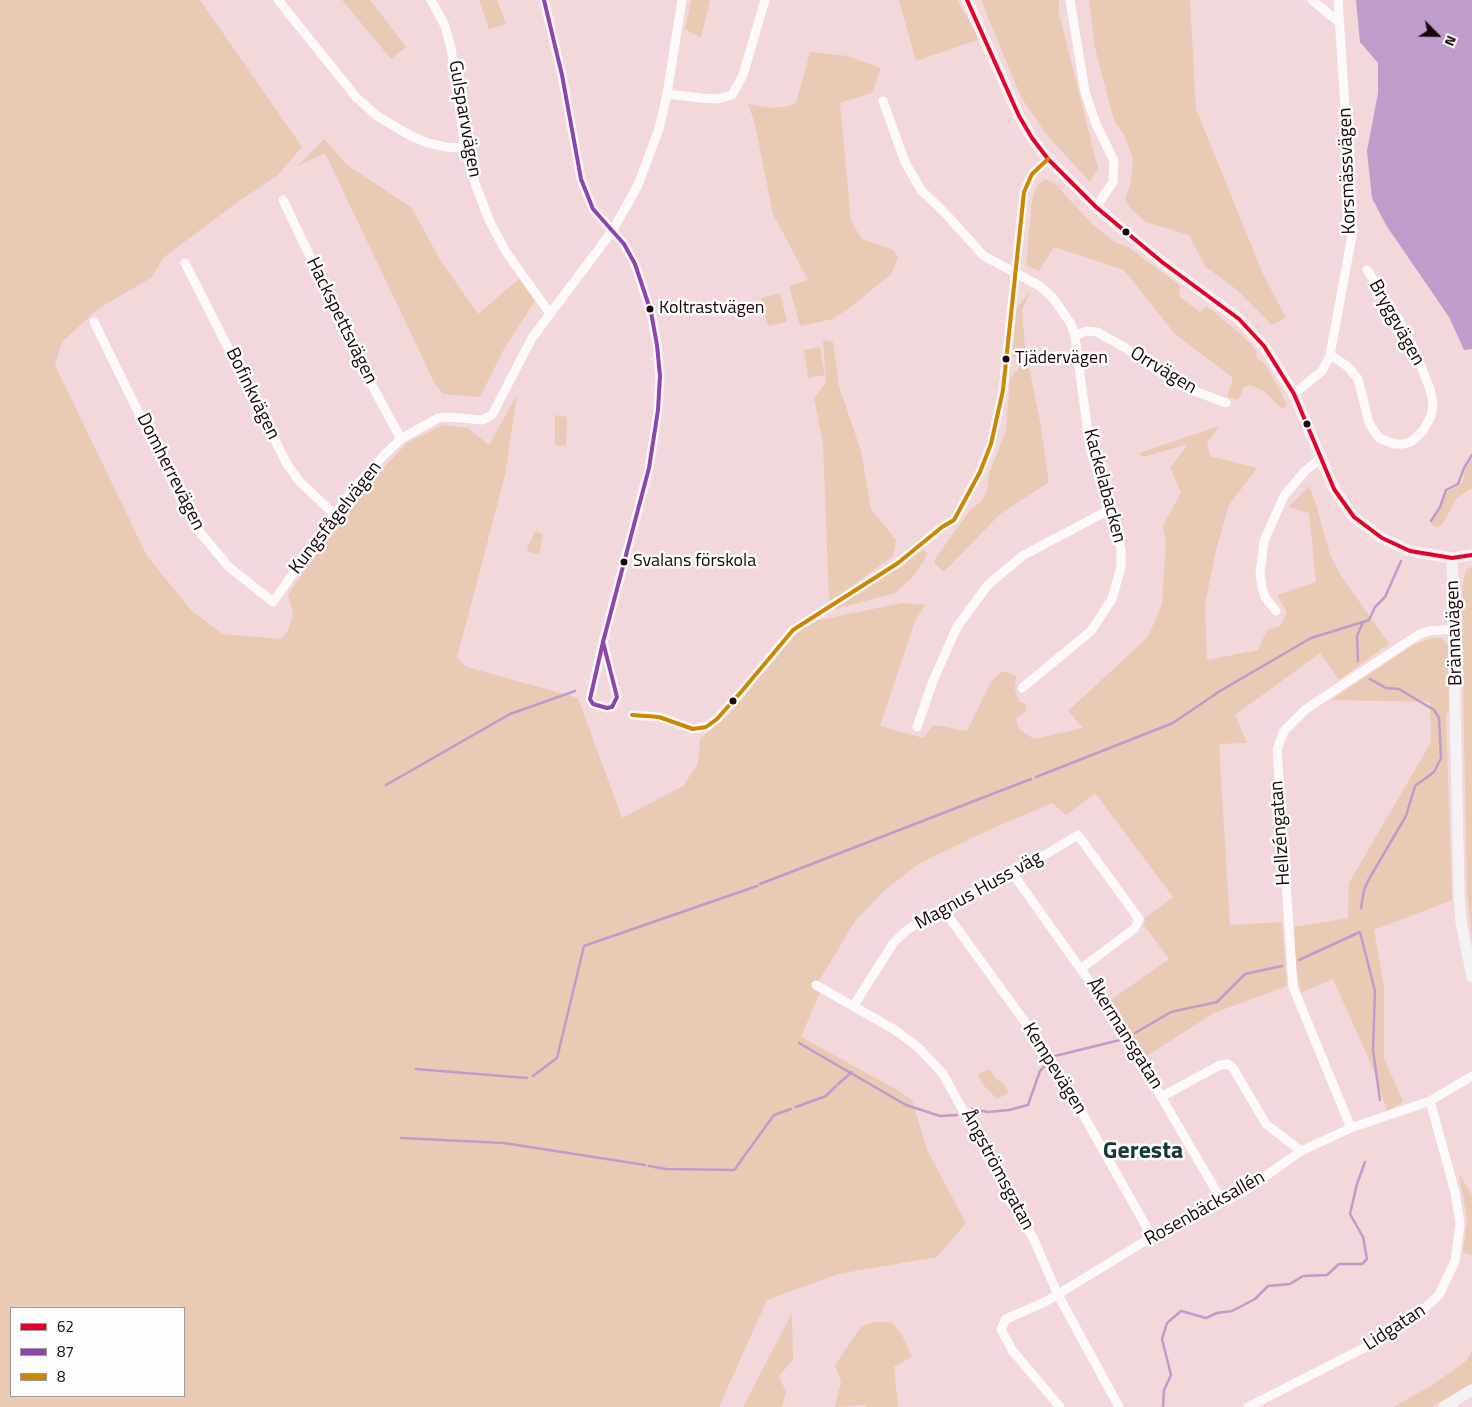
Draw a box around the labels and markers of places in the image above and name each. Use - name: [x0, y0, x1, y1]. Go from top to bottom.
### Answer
- unlabelled marker: [1121, 227, 1131, 237]
- place label: Koltrastvägen: [659, 298, 764, 320]
- marker: Koltrastvägen: [645, 304, 655, 314]
- place label: Tjädervägen: [1015, 348, 1108, 370]
- marker: Tjädervägen: [1001, 354, 1011, 364]
- unlabelled marker: [1302, 419, 1312, 429]
- place label: Svalans förskola: [633, 551, 756, 573]
- marker: Svalans förskola: [619, 557, 629, 567]
- unlabelled marker: [728, 696, 738, 706]

